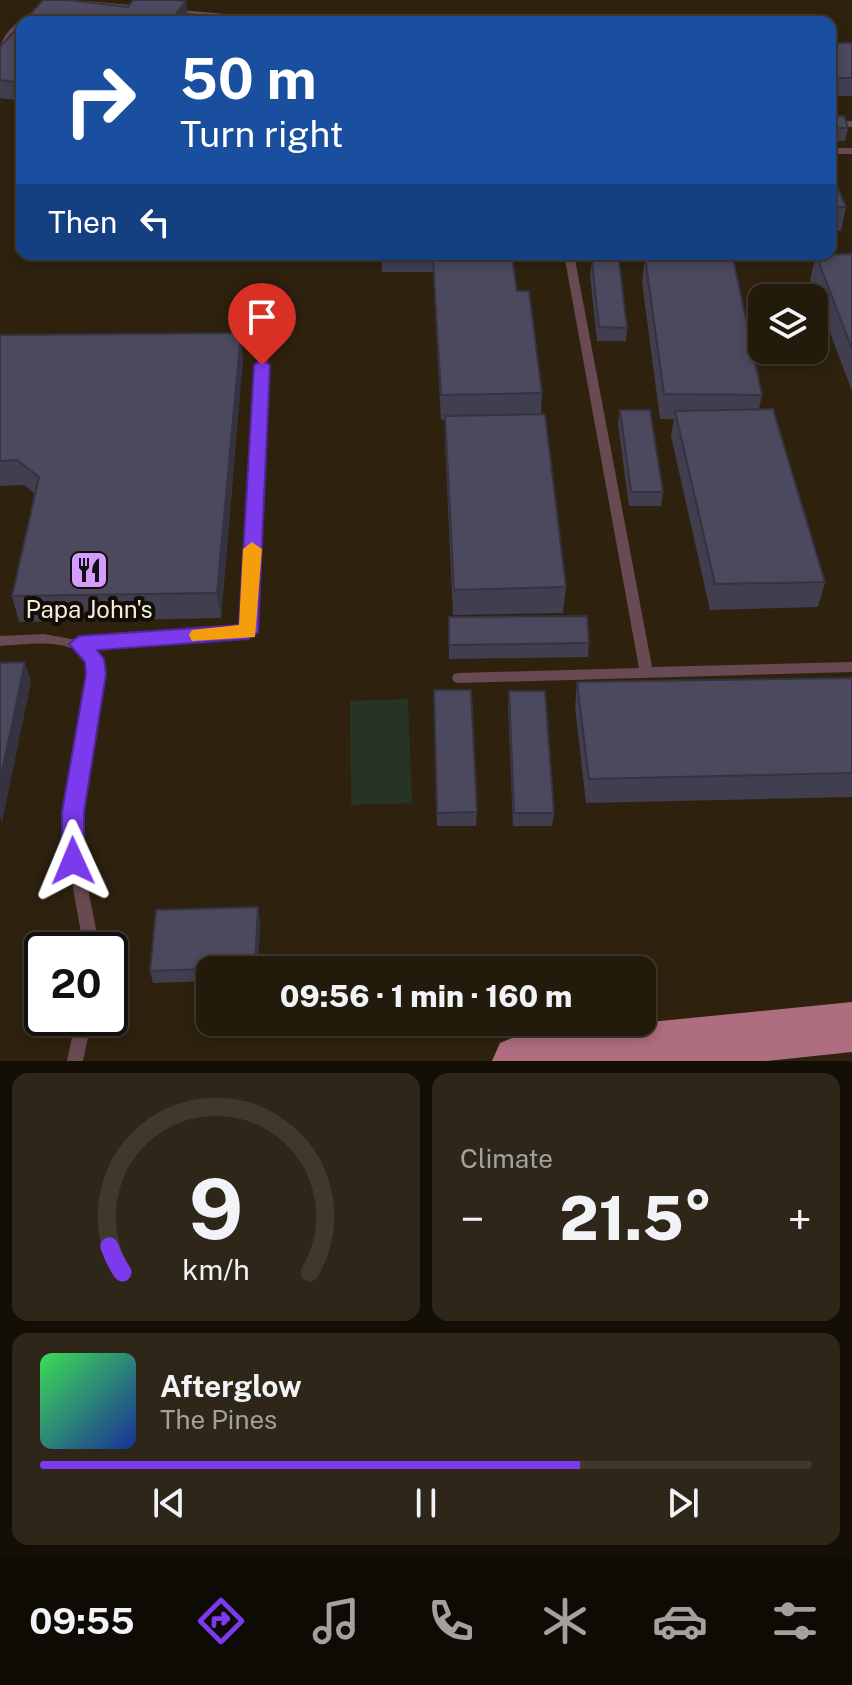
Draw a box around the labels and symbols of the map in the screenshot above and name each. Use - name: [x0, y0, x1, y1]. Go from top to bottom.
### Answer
- pin: [228, 283, 296, 365]
- restaurant icon: Papa John's: [68, 549, 110, 591]
- place label: Papa John's: [25, 595, 153, 623]
- position arrow: [31, 819, 115, 903]
- speed limit sign: 20: [24, 932, 128, 1036]

